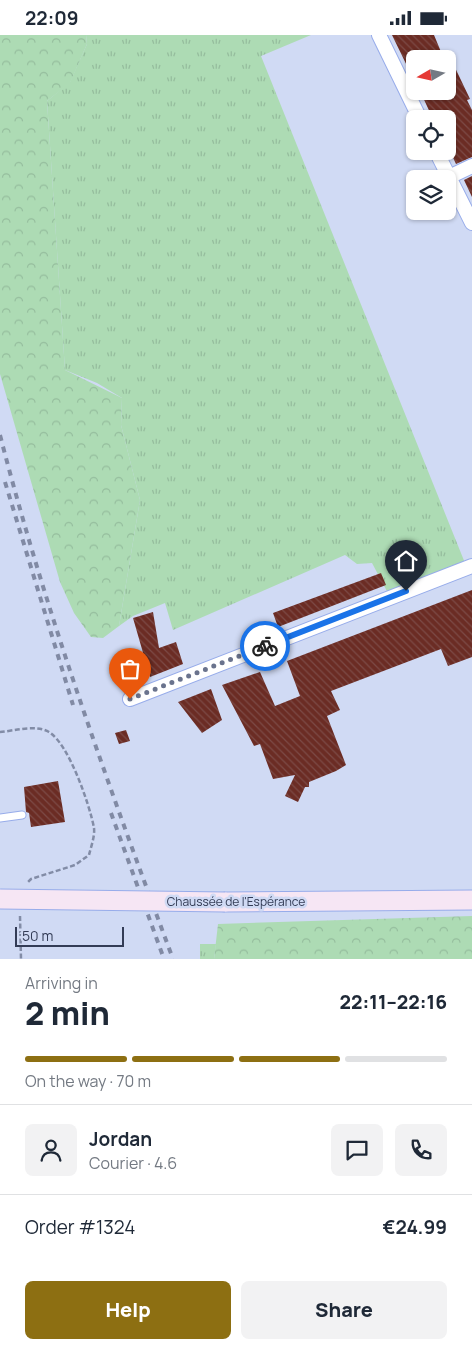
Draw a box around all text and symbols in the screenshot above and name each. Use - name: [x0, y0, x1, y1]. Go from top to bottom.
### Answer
- text: 22:09: [25, 5, 78, 31]
- north arrow: [406, 50, 456, 100]
- map controls: [406, 50, 456, 220]
- button: locate: [406, 110, 456, 160]
- button: layers: [406, 170, 456, 220]
- pin: [385, 540, 427, 591]
- icon: home: [392, 547, 420, 575]
- courier: [240, 621, 290, 671]
- icon: bike: [251, 632, 279, 660]
- pin: [109, 648, 151, 699]
- icon: bag: [116, 655, 144, 683]
- street label: Chaussée de l'Espérance: [167, 893, 305, 910]
- scale bar: [15, 924, 124, 947]
- text: 50 m: [22, 926, 53, 945]
- text: Arriving in: [25, 972, 98, 994]
- text: 22:11–22:16: [340, 989, 447, 1015]
- text: 2 min: [25, 991, 110, 1035]
- text: On the way · 70 m: [25, 1070, 151, 1092]
- button: person: [25, 1124, 77, 1176]
- button: chat: [331, 1124, 383, 1176]
- button: phone: [395, 1124, 447, 1176]
- text: Jordan: [89, 1126, 152, 1152]
- text: Courier · 4.6: [89, 1152, 177, 1174]
- text: Order #1324: [25, 1214, 135, 1240]
- text: €24.99: [383, 1214, 447, 1240]
- button: Help: [25, 1281, 231, 1339]
- button: Share: [241, 1281, 447, 1339]

